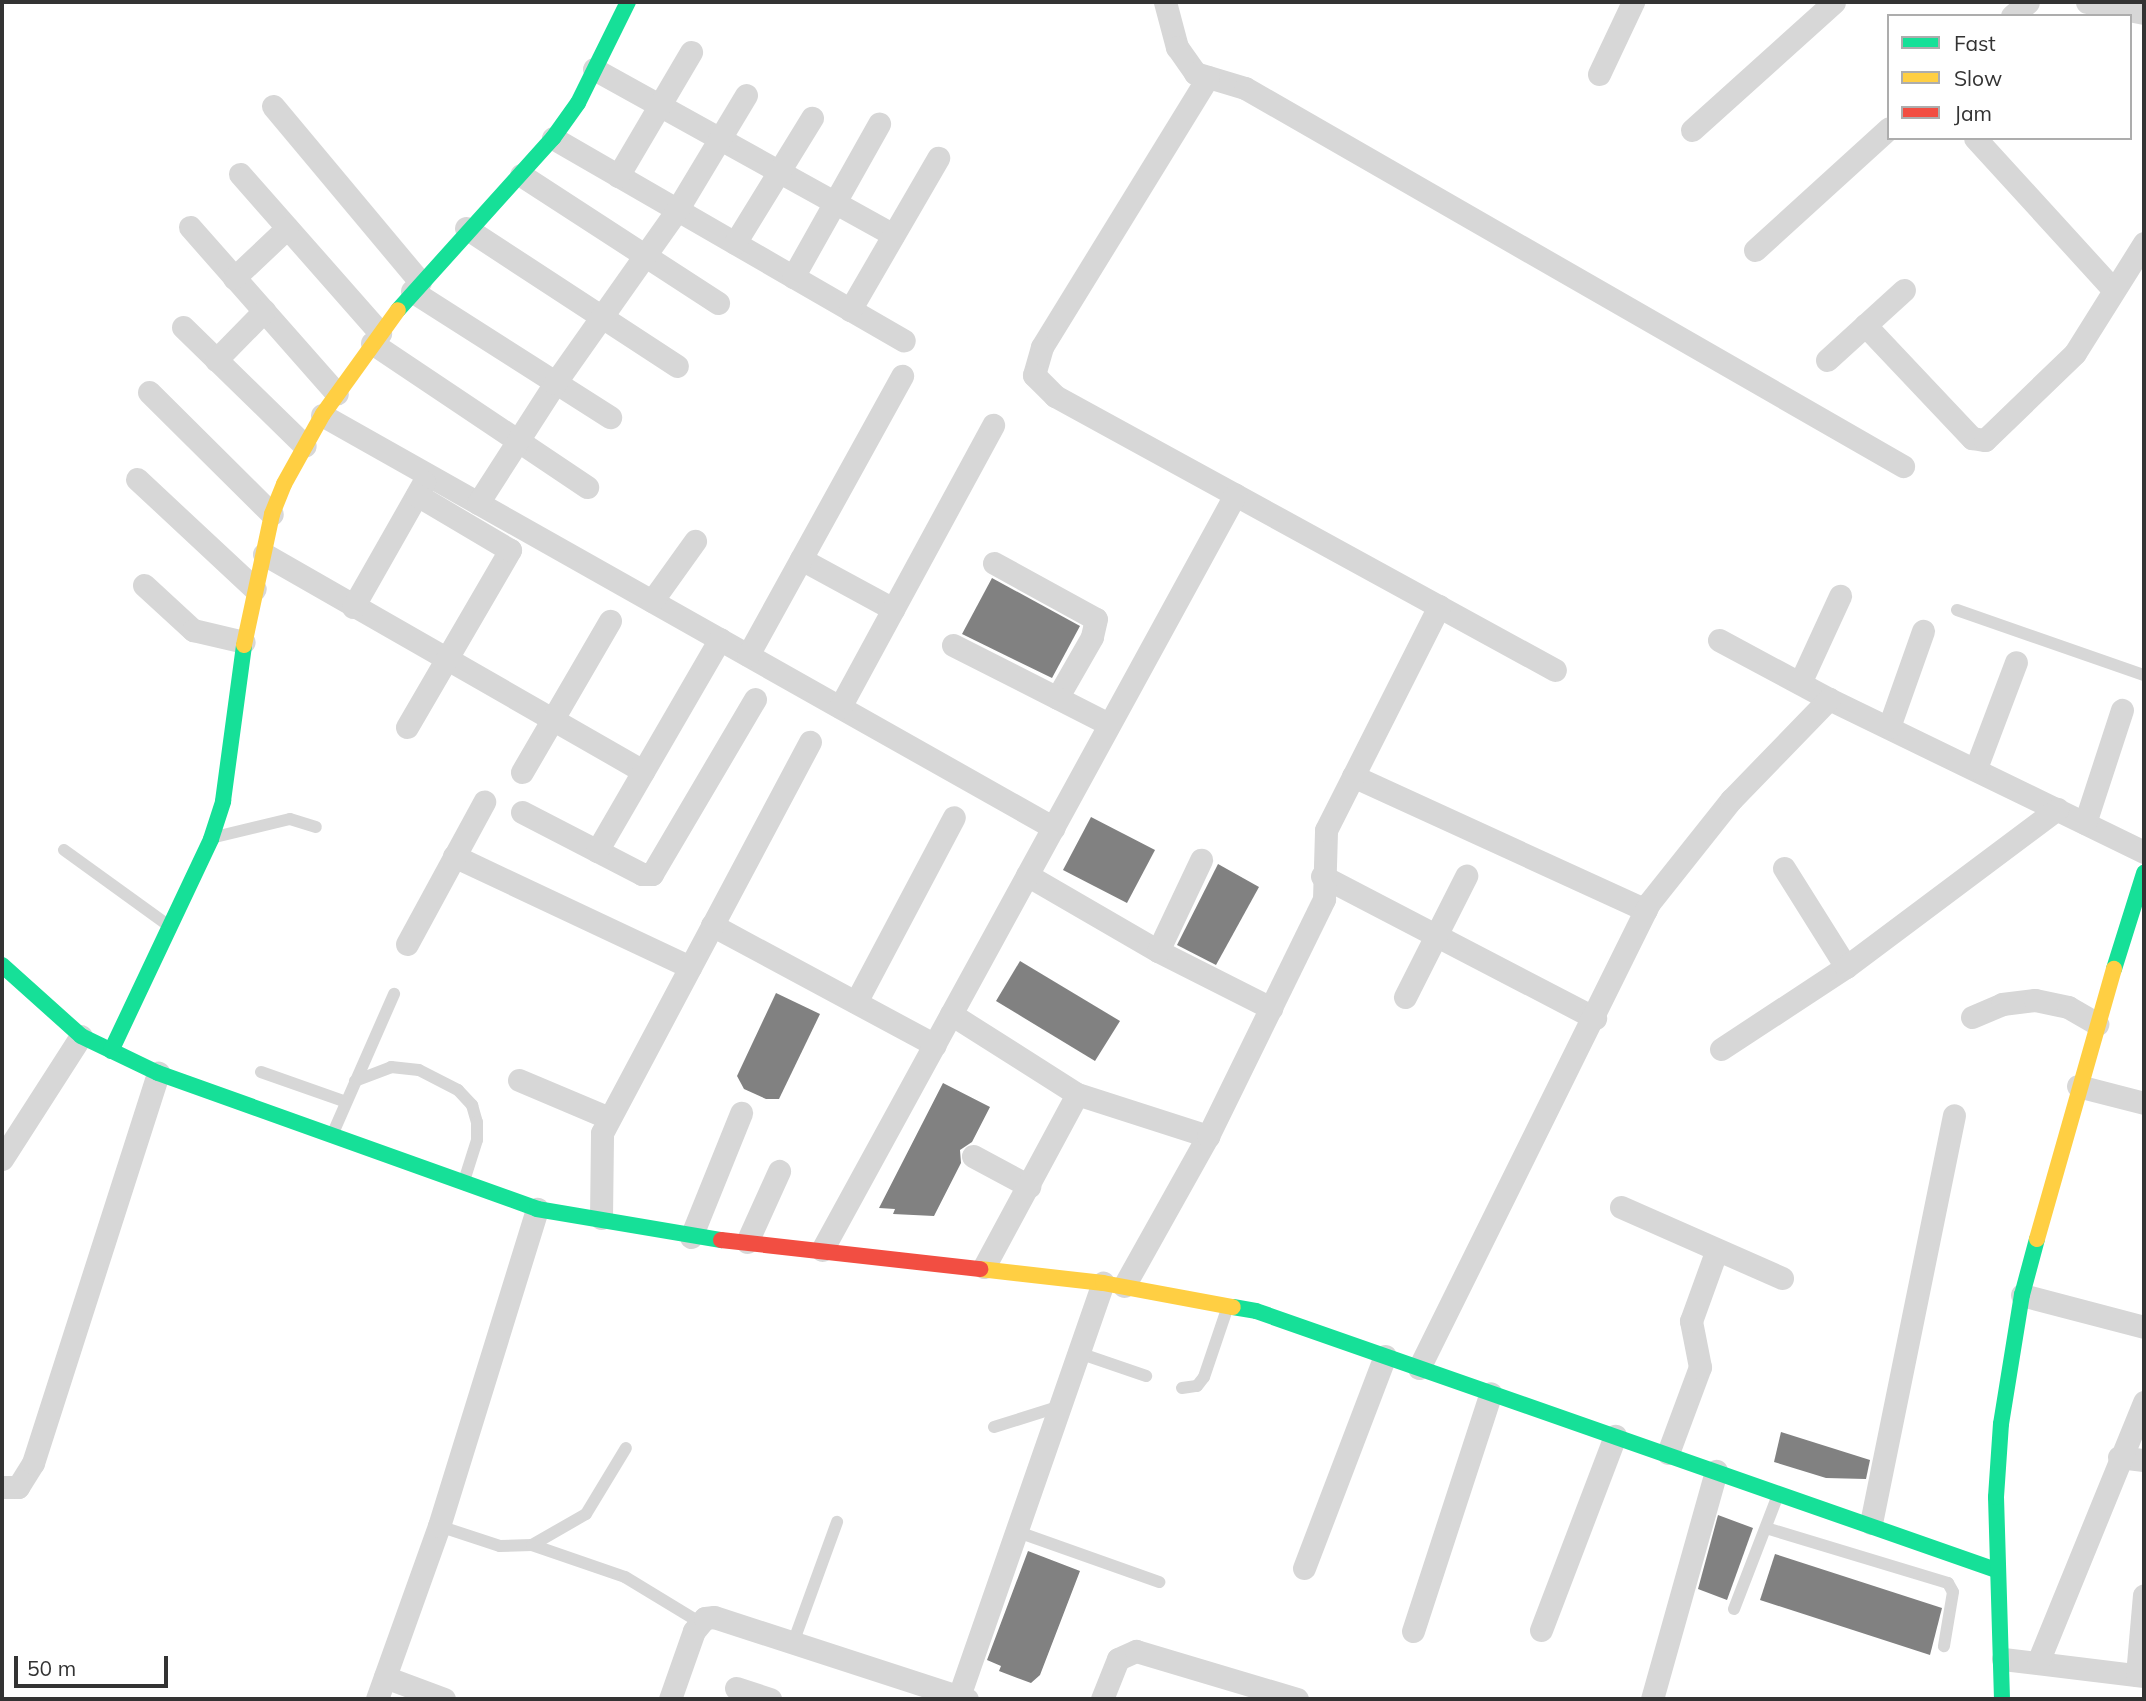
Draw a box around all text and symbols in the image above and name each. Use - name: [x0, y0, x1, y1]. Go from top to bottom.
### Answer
- legend: [1887, 14, 2132, 140]
- text: Fast: [1954, 30, 1996, 56]
- text: Slow: [1954, 65, 2002, 91]
- text: Jam: [1954, 100, 1992, 126]
- scale bar: [18, 1642, 172, 1686]
- text: 50 m: [27, 1655, 76, 1681]

